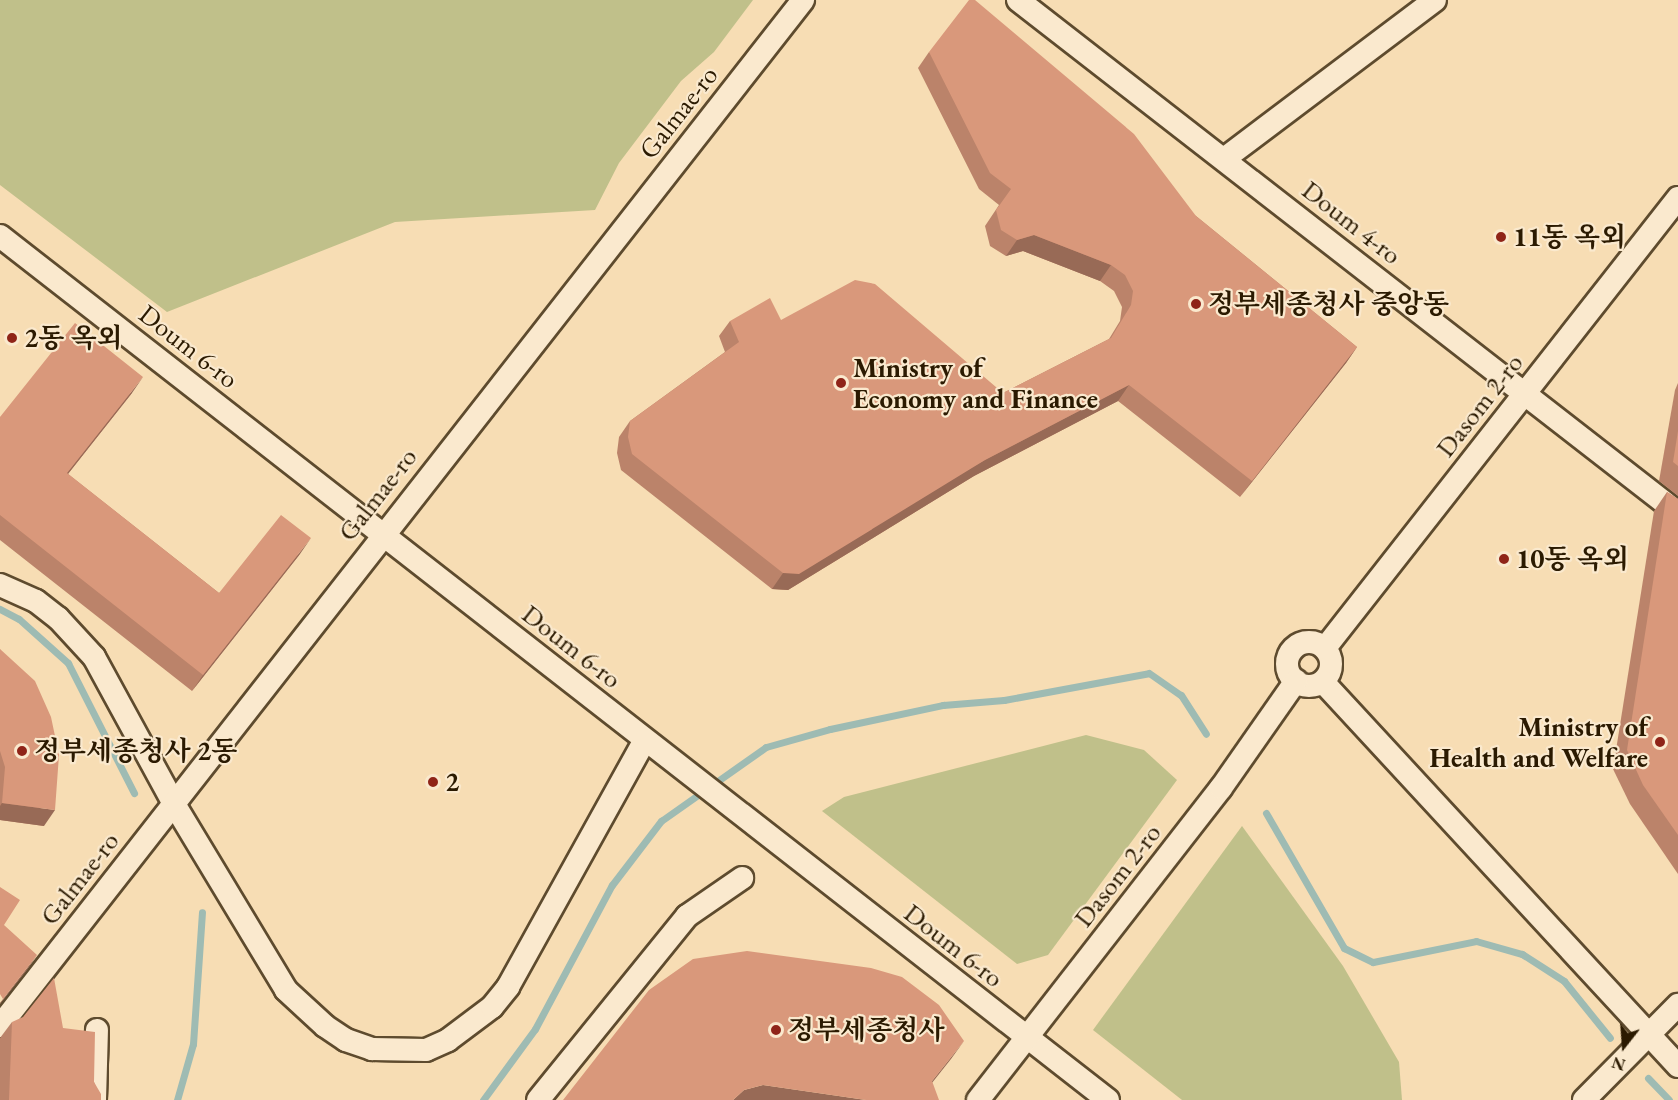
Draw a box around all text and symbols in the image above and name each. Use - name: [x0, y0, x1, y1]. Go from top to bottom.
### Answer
- street label: Galmae-ro: [632, 59, 724, 165]
- street label: Doum 4-ro: [1296, 173, 1408, 271]
- place label: 11동 옥외: [1513, 221, 1626, 253]
- marker: 11동 옥외: [1494, 230, 1508, 244]
- place label: 정부세종청사 중앙동: [1208, 288, 1449, 320]
- street label: Doum 6-ro: [133, 297, 245, 395]
- marker: 정부세종청사 중앙동: [1189, 297, 1203, 311]
- place label: 2동 옥외: [24, 322, 123, 354]
- marker: 2동 옥외: [5, 331, 19, 345]
- street label: Dasom 2-ro: [1429, 347, 1529, 463]
- place label: Ministry of Economy and Finance: [853, 351, 1098, 414]
- marker: Ministry of Economy and Finance: [834, 376, 848, 390]
- street label: Galmae-ro: [331, 441, 423, 547]
- place label: 10동 옥외: [1516, 543, 1629, 575]
- marker: 10동 옥외: [1497, 552, 1511, 566]
- street label: Doum 6-ro: [516, 597, 628, 695]
- place label: Ministry of Health and Welfare: [1429, 710, 1648, 773]
- place label: 정부세종청사 2동: [34, 735, 237, 767]
- marker: Ministry of Health and Welfare: [1653, 735, 1667, 749]
- marker: 정부세종청사 2동: [15, 744, 29, 758]
- place label: 2: [445, 766, 459, 798]
- marker: 2: [426, 775, 440, 789]
- street label: Dasom 2-ro: [1067, 817, 1167, 933]
- street label: Galmae-ro: [33, 825, 125, 931]
- street label: Doum 6-ro: [898, 896, 1010, 994]
- place label: 정부세종청사: [788, 1014, 944, 1046]
- north arrow: [1594, 1016, 1654, 1076]
- marker: 정부세종청사: [769, 1023, 783, 1037]
- text: N: [1609, 1052, 1628, 1076]

